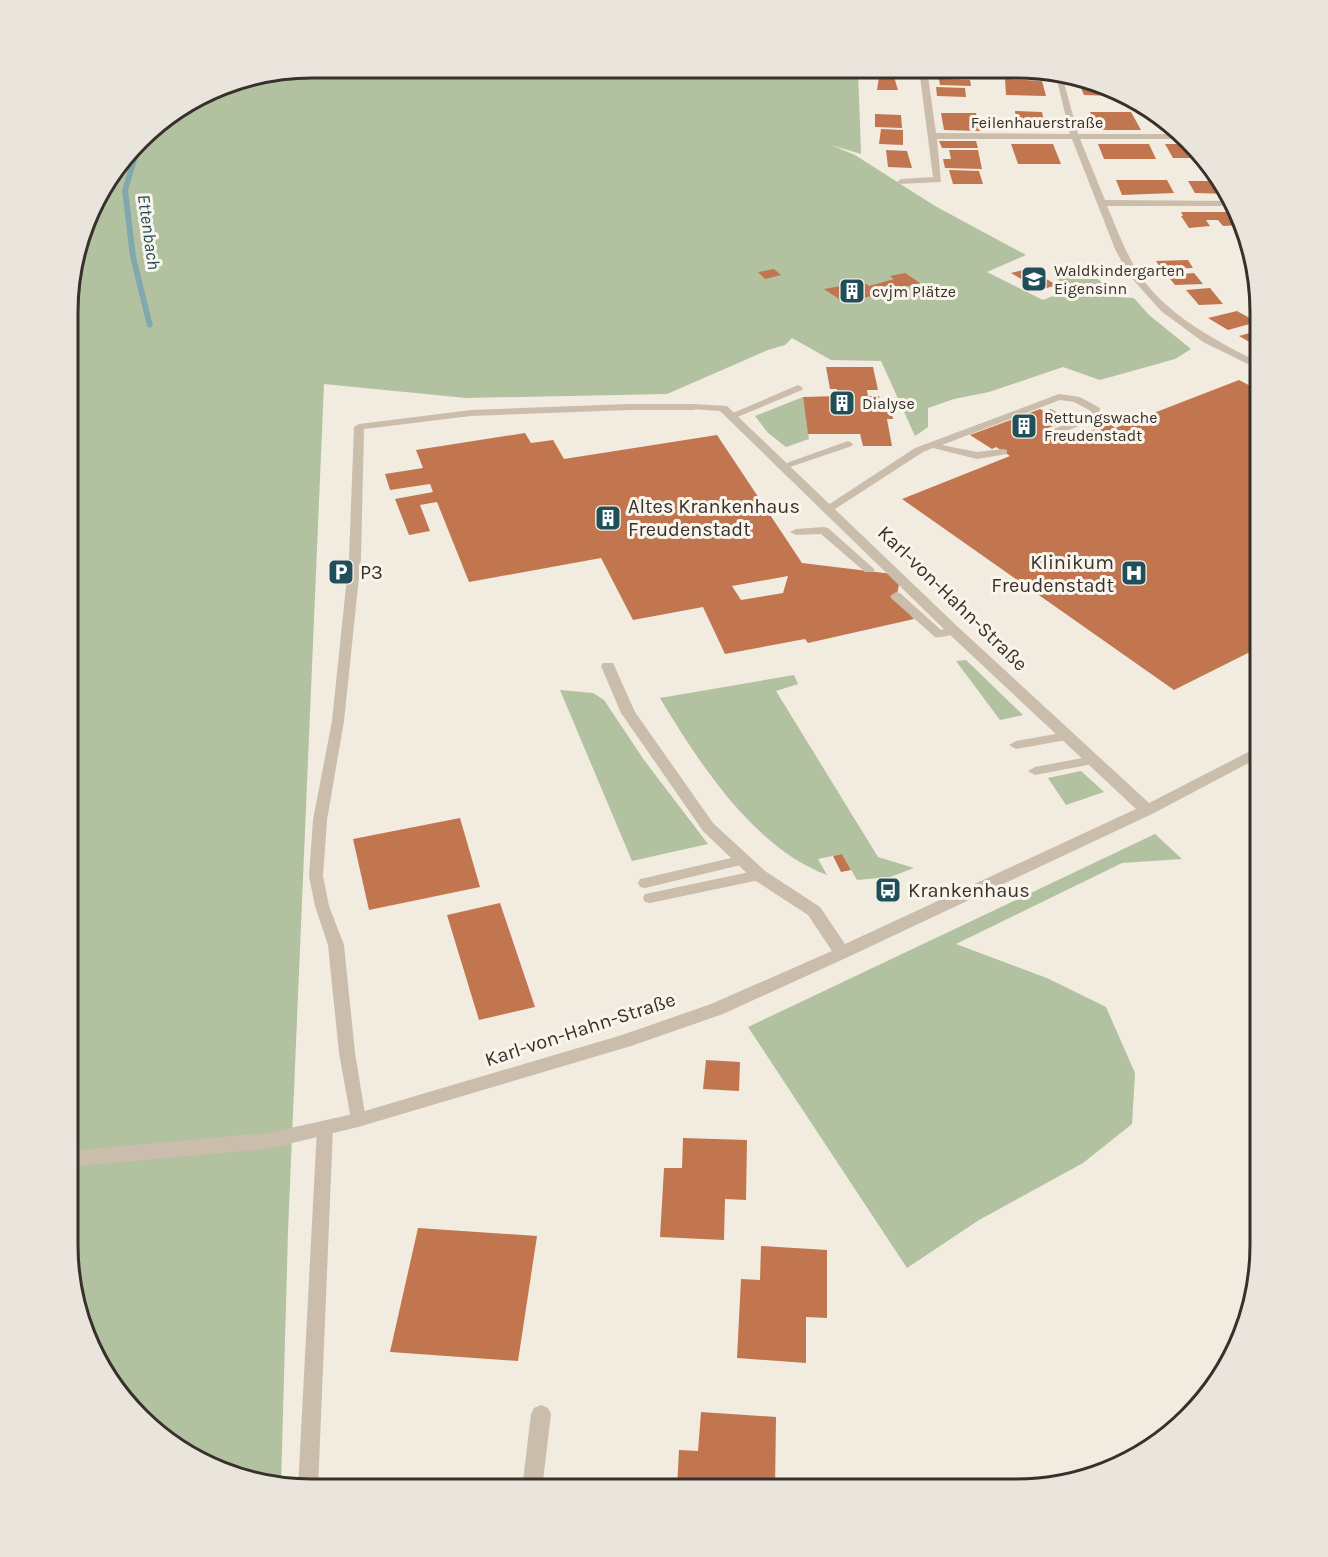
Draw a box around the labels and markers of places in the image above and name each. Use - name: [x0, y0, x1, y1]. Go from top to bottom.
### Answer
- place label: Waldkindergarten Eigensinn: [1054, 261, 1185, 298]
- school or university icon: Waldkindergarten Eigensinn: [1019, 264, 1049, 294]
- building icon: cvjm Plätze: [837, 276, 867, 306]
- place label: cvjm Plätze: [872, 282, 956, 301]
- building icon: Dialyse: [827, 388, 857, 418]
- place label: Dialyse: [862, 394, 915, 413]
- place label: Rettungswache Freudenstadt: [1044, 408, 1157, 445]
- building icon: Rettungswache Freudenstadt: [1009, 411, 1039, 441]
- place label: Altes Krankenhaus Freudenstadt: [628, 495, 800, 541]
- building icon: Altes Krankenhaus Freudenstadt: [593, 503, 623, 533]
- place label: Klinikum Freudenstadt: [991, 551, 1114, 597]
- parking icon: P3: [326, 557, 356, 587]
- hospital icon: Klinikum Freudenstadt: [1119, 558, 1149, 588]
- place label: P3: [360, 561, 383, 584]
- bus stop icon: Krankenhaus: [873, 875, 903, 905]
- place label: Krankenhaus: [908, 879, 1030, 902]

